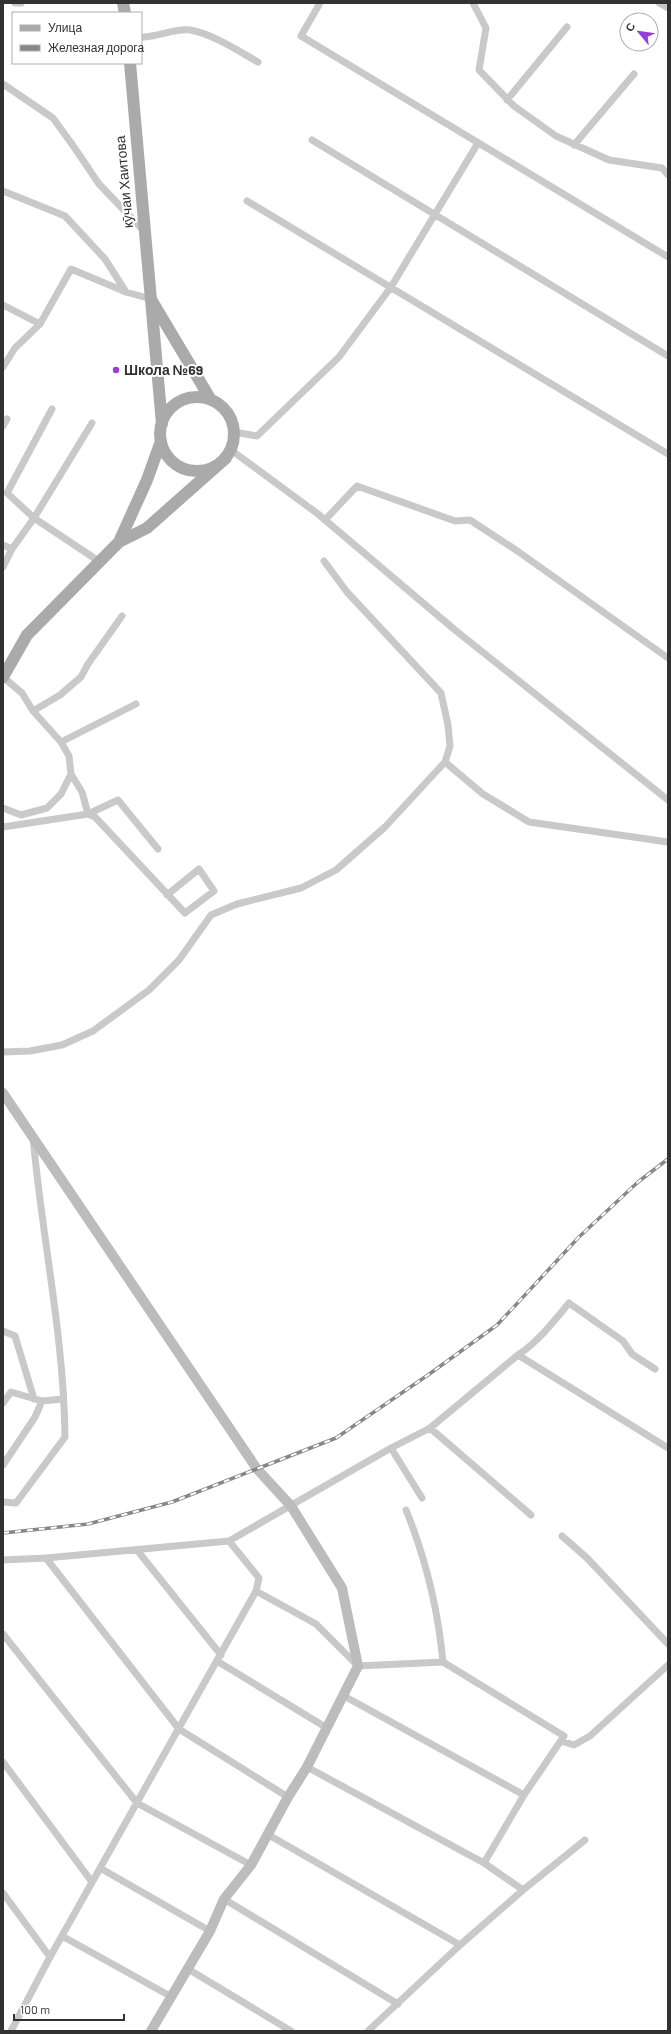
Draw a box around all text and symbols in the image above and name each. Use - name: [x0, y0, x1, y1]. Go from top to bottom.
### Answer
- legend: [12, 12, 142, 64]
- north arrow: [619, 12, 659, 52]
- text: Улица: [48, 20, 82, 35]
- text: С: [622, 20, 637, 34]
- text: Железная дорога: [48, 40, 144, 55]
- street label: кӯчаи Хаитова: [111, 135, 136, 229]
- place label: Школа №69: [124, 361, 203, 378]
- marker: Школа №69: [111, 365, 121, 375]
- scale bar: [14, 1996, 124, 2022]
- text: 100 m: [20, 2002, 50, 2016]

